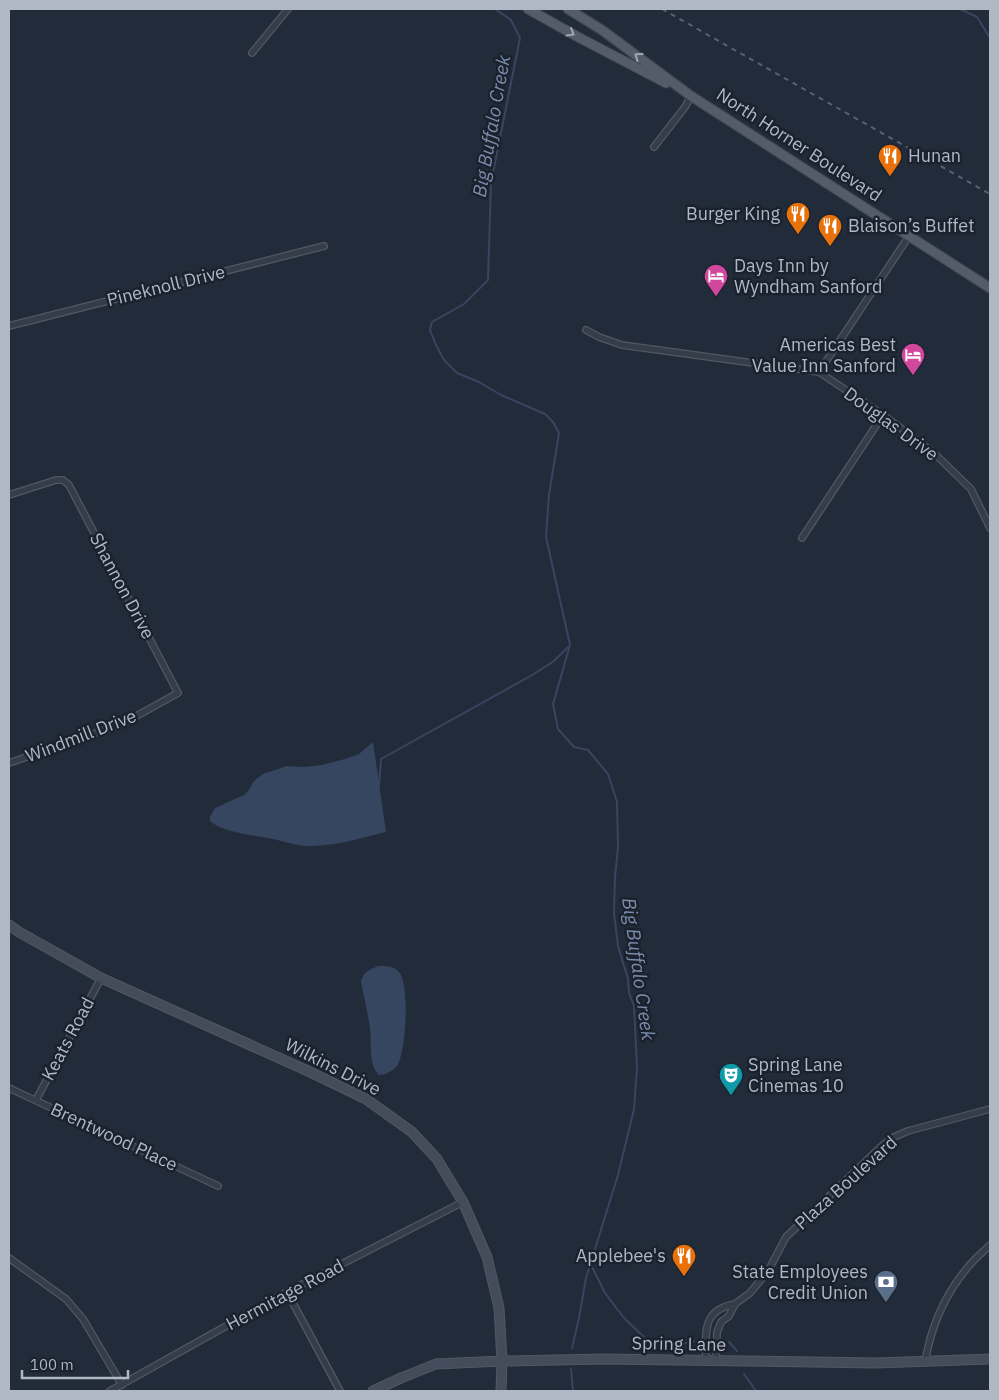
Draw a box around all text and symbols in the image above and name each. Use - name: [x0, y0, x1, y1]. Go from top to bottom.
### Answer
- one-way arrow: [565, 27, 574, 37]
- water label: Big Buffalo Creek: [467, 52, 515, 199]
- one-way arrow: [634, 53, 643, 63]
- street label: North Horner Boulevard: [712, 82, 886, 207]
- restaurant icon: Hunan: [877, 143, 903, 177]
- place label: Hunan: [908, 144, 961, 167]
- restaurant icon: Burger King: [785, 201, 811, 235]
- place label: Burger King: [686, 202, 780, 225]
- restaurant icon: Blaison’s Buffet: [817, 213, 843, 247]
- place label: Blaison’s Buffet: [848, 214, 974, 237]
- place label: Days Inn by Wyndham Sanford: [734, 254, 883, 298]
- street label: Pineknoll Drive: [104, 260, 227, 311]
- hotel icon: Days Inn by Wyndham Sanford: [703, 263, 729, 297]
- place label: Americas Best Value Inn Sanford: [752, 333, 896, 377]
- hotel icon: Americas Best Value Inn Sanford: [900, 342, 926, 376]
- street label: Douglas Drive: [840, 382, 943, 466]
- street label: Shannon Drive: [85, 529, 160, 643]
- street label: Windmill Drive: [22, 704, 140, 767]
- water label: Big Buffalo Creek: [617, 896, 661, 1043]
- street label: Keats Road: [36, 993, 99, 1084]
- street label: Wilkins Drive: [281, 1033, 385, 1101]
- place label: Spring Lane Cinemas 10: [748, 1053, 844, 1097]
- theatre icon: Spring Lane Cinemas 10: [718, 1062, 744, 1096]
- street label: Brentwood Place: [47, 1097, 181, 1176]
- street label: Plaza Boulevard: [790, 1131, 902, 1235]
- restaurant icon: Applebee's: [671, 1243, 697, 1277]
- place label: Applebee's: [576, 1244, 666, 1267]
- street label: Hermitage Road: [222, 1254, 348, 1335]
- place label: State Employees Credit Union: [732, 1260, 868, 1304]
- bank icon: State Employees Credit Union: [873, 1269, 899, 1303]
- street label: Spring Lane: [631, 1331, 727, 1356]
- scale bar: [22, 1348, 129, 1380]
- text: 100 m: [30, 1355, 74, 1374]

